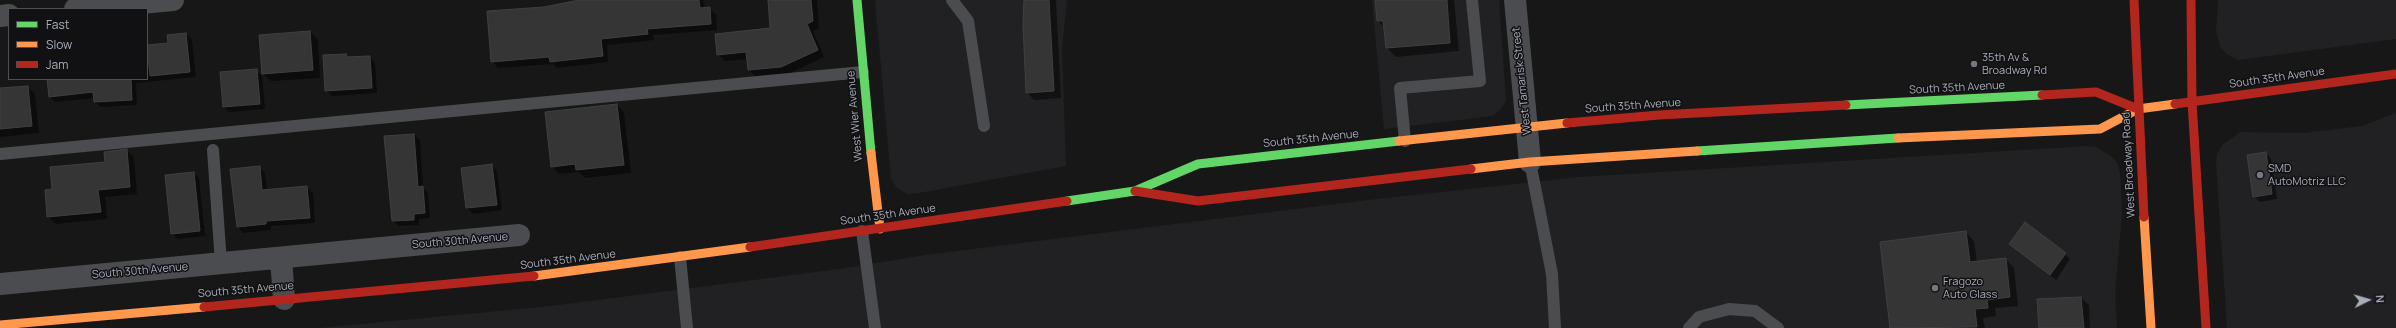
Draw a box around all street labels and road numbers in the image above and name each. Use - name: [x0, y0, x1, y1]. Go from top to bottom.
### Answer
- street label: West Tamarisk Street: [1510, 27, 1534, 135]
- street label: South 35th Avenue: [2228, 65, 2326, 91]
- street label: West Wier Avenue: [844, 70, 866, 162]
- street label: South 35th Avenue: [1909, 79, 2005, 97]
- street label: South 35th Avenue: [1585, 96, 1681, 116]
- street label: West Broadway Road: [2120, 112, 2138, 218]
- street label: South 35th Avenue: [1262, 127, 1360, 151]
- street label: South 35th Avenue: [839, 202, 937, 228]
- street label: South 30th Avenue: [411, 230, 509, 252]
- street label: South 35th Avenue: [519, 248, 617, 272]
- street label: South 30th Avenue: [91, 260, 189, 282]
- street label: South 35th Avenue: [198, 279, 294, 301]

